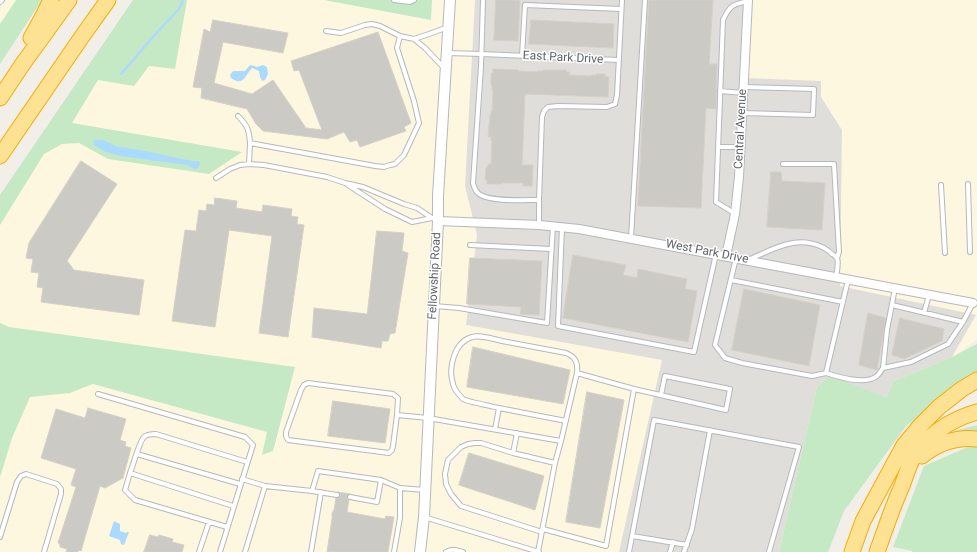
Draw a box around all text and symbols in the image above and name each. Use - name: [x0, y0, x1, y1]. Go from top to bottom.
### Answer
- street label: East Park Drive: [522, 49, 604, 67]
- street label: Central Avenue: [732, 89, 750, 169]
- street label: Fellowship Road: [426, 232, 444, 320]
- street label: West Park Drive: [664, 237, 750, 267]

